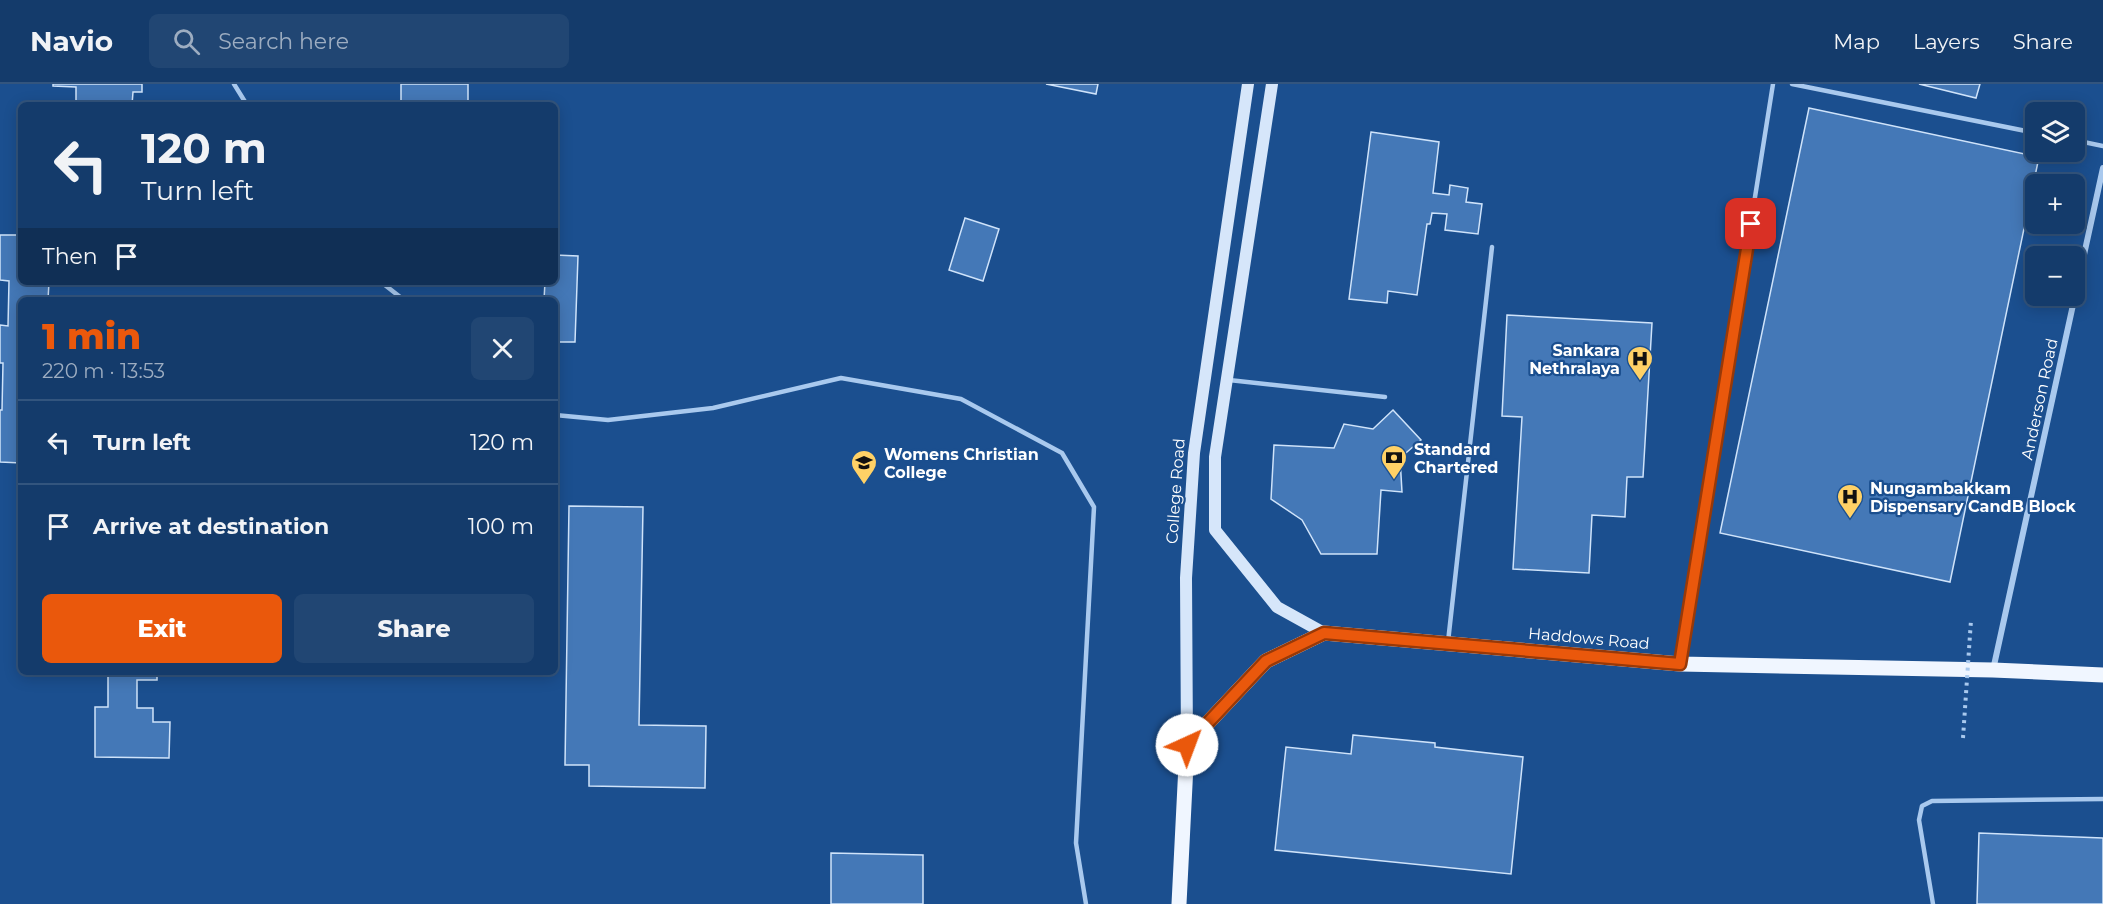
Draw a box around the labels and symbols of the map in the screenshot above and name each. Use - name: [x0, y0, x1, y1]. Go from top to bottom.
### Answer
- pin: [1725, 198, 1776, 249]
- street label: Anderson Road: [2017, 337, 2062, 462]
- place label: Sankara Nethralaya: [1529, 341, 1620, 378]
- hospital icon: Sankara Nethralaya: [1625, 344, 1655, 382]
- street label: College Road: [1162, 438, 1189, 545]
- place label: Standard Chartered: [1414, 440, 1498, 477]
- bank icon: Standard Chartered: [1379, 443, 1409, 481]
- place label: Womens Christian College: [884, 445, 1039, 482]
- school or university icon: Womens Christian College: [849, 448, 879, 486]
- place label: Nungambakkam Dispensary CandB Block: [1870, 479, 2076, 516]
- hospital icon: Nungambakkam Dispensary CandB Block: [1835, 482, 1865, 520]
- street label: Haddows Road: [1527, 624, 1650, 653]
- position arrow: [1155, 713, 1219, 777]

